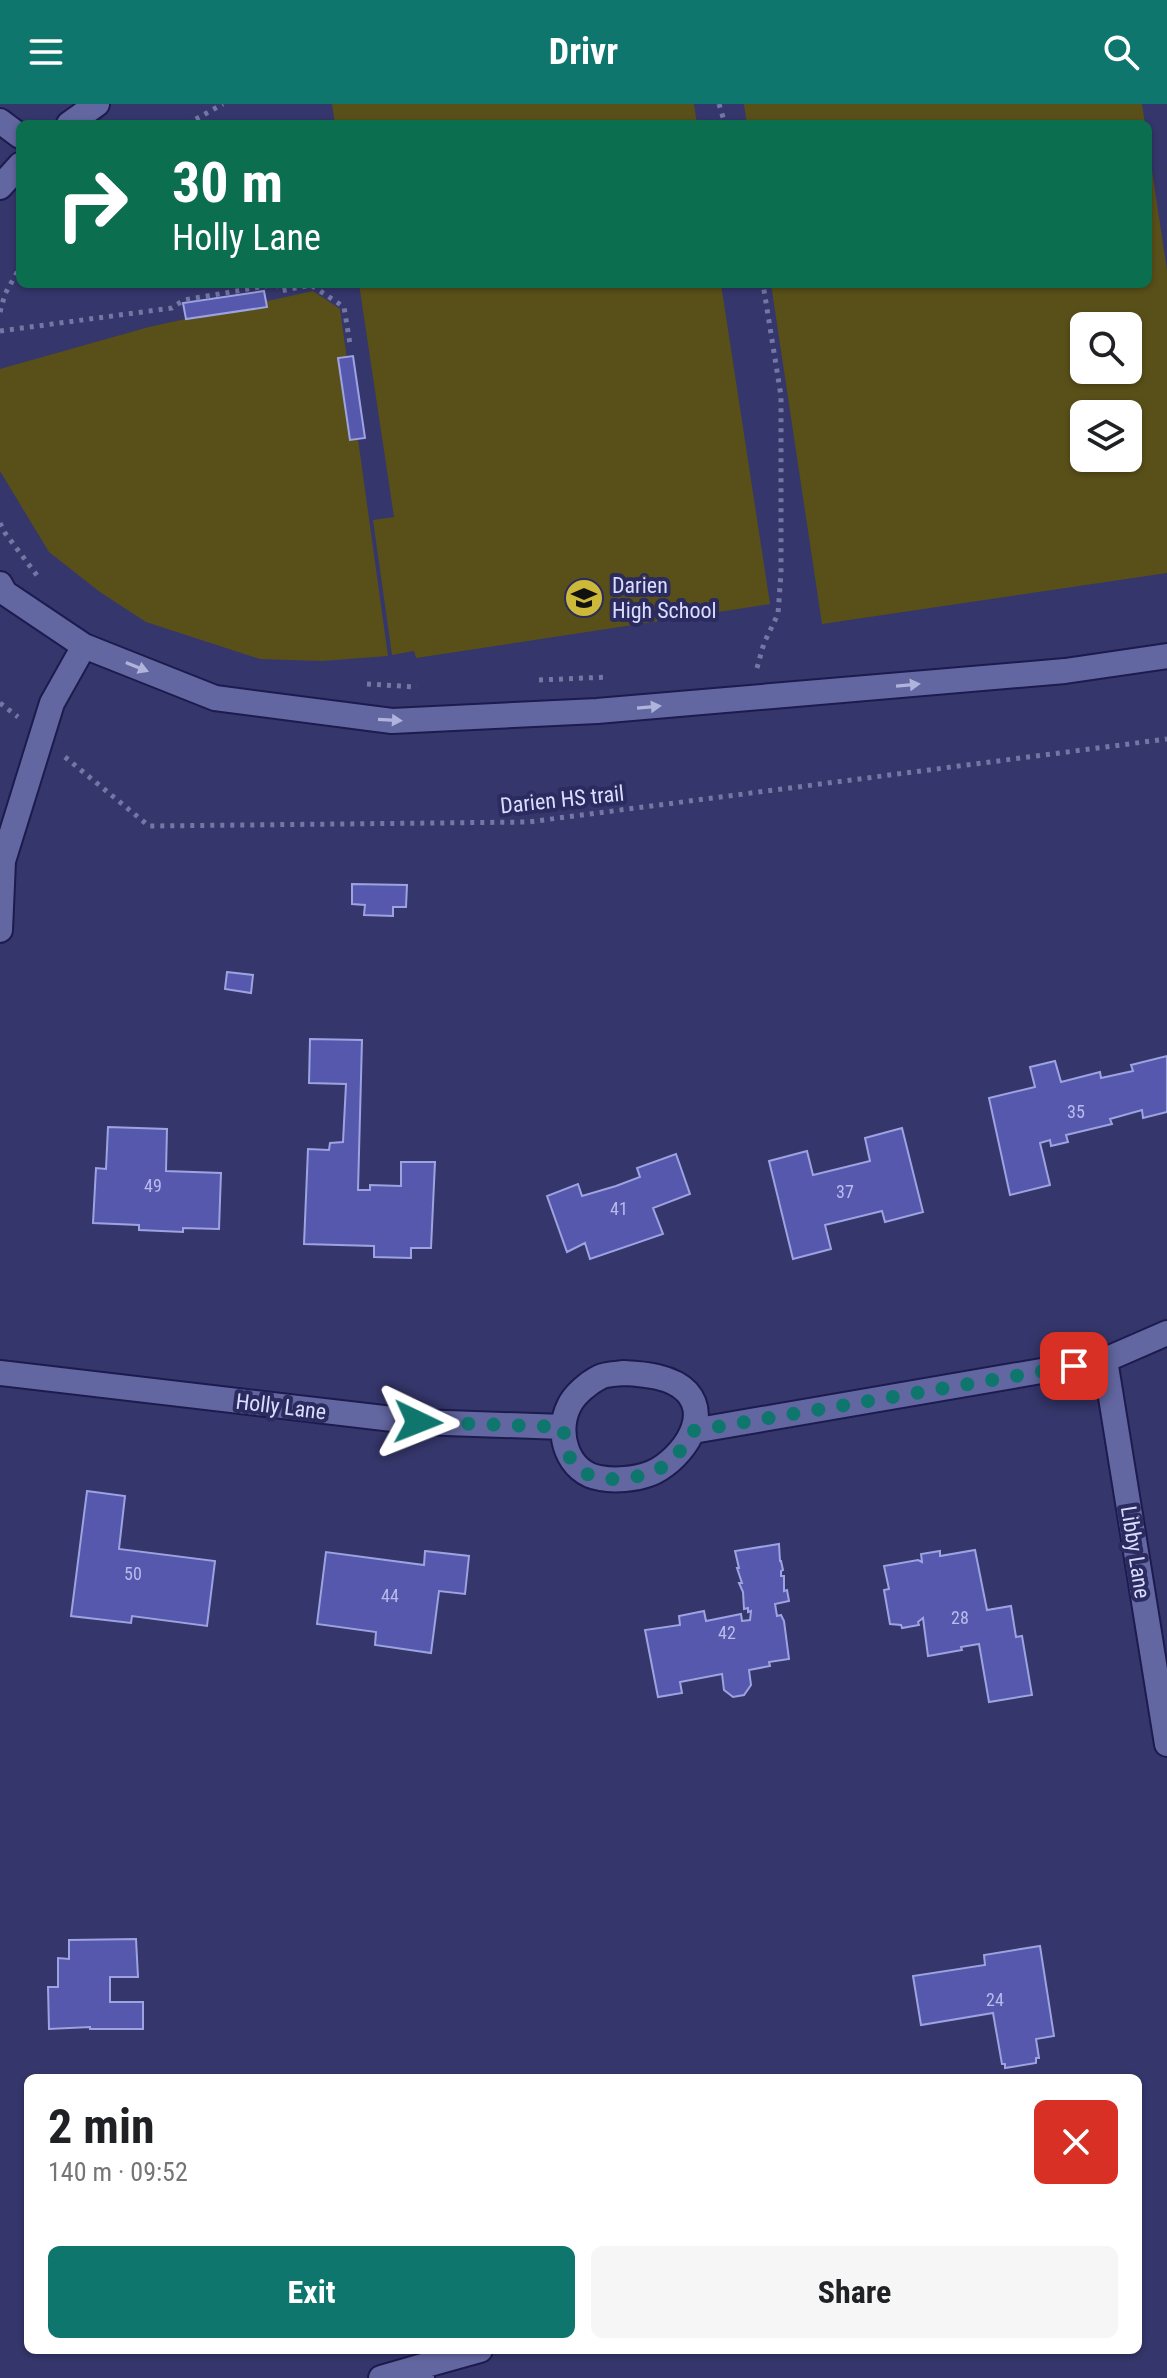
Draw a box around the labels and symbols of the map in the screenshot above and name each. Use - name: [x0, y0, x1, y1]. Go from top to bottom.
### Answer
- place label: Darien High School: [612, 573, 717, 623]
- school or university icon: Darien High School: [563, 577, 605, 619]
- one-way arrow: [125, 661, 149, 674]
- one-way arrow: [896, 678, 921, 691]
- one-way arrow: [637, 700, 662, 713]
- one-way arrow: [377, 714, 402, 727]
- street label: Darien HS trail: [499, 781, 625, 818]
- house number: 35: [1067, 1101, 1085, 1122]
- house number: 49: [144, 1175, 162, 1196]
- house number: 37: [836, 1181, 854, 1202]
- house number: 41: [610, 1198, 628, 1219]
- pin: [1040, 1332, 1108, 1400]
- position arrow: [376, 1380, 460, 1464]
- street label: Holly Lane: [234, 1389, 328, 1424]
- street label: Libby Lane: [1116, 1504, 1155, 1600]
- house number: 50: [124, 1563, 142, 1584]
- house number: 44: [381, 1585, 399, 1606]
- house number: 28: [951, 1607, 969, 1628]
- house number: 42: [718, 1622, 736, 1643]
- house number: 24: [986, 1989, 1004, 2010]

